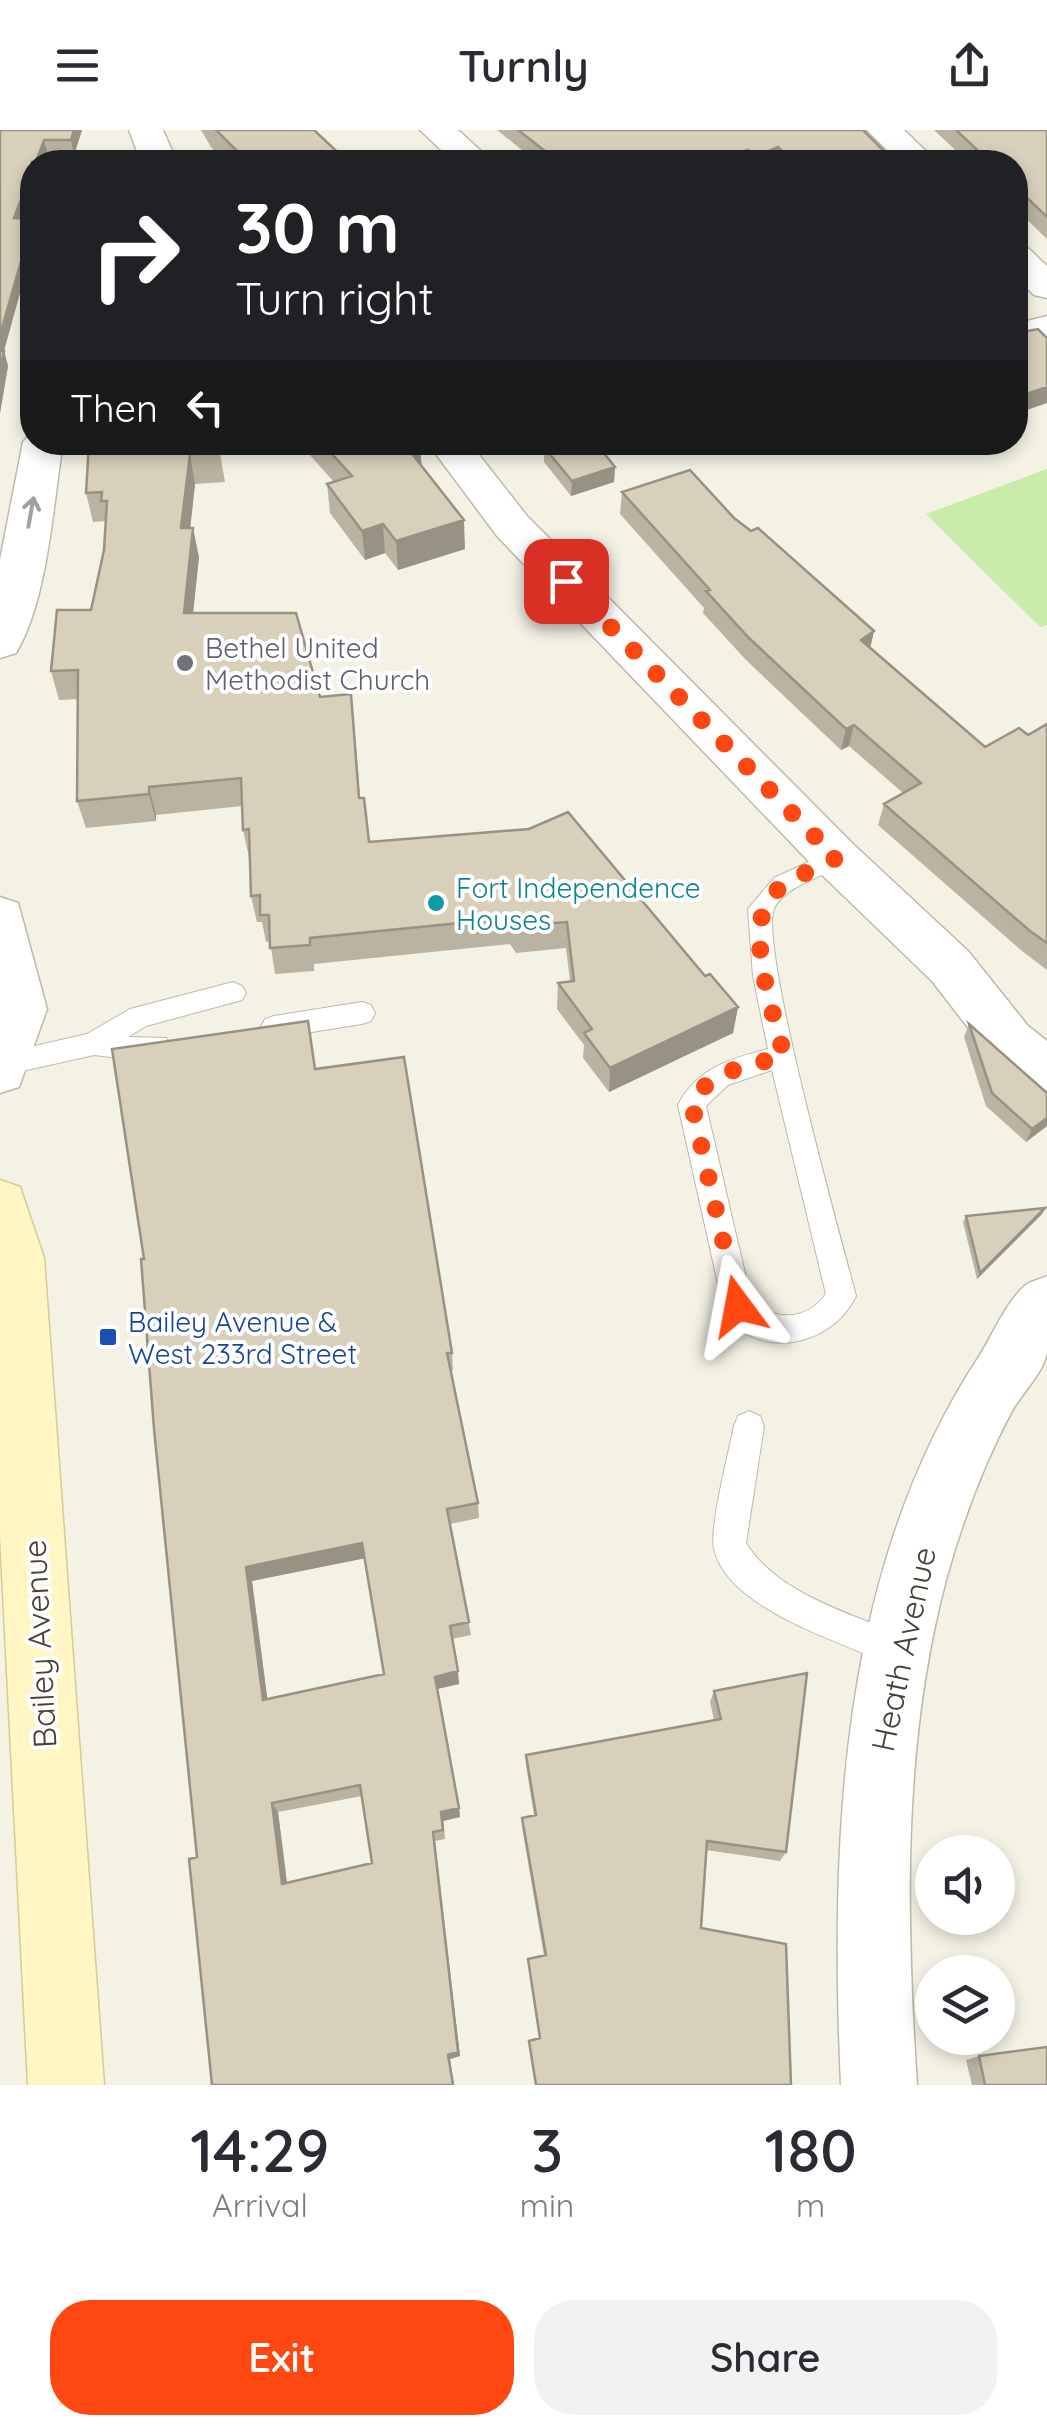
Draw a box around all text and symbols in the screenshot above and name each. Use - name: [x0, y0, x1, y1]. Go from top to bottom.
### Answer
- text: Turnly: [458, 37, 589, 93]
- icon: menu: [50, 38, 105, 93]
- icon: share: [942, 38, 997, 93]
- text: 30 m: [235, 183, 400, 271]
- icon: right: [70, 190, 200, 320]
- text: Turn right: [235, 270, 434, 326]
- icon: left: [178, 380, 233, 435]
- text: Then: [70, 384, 158, 432]
- one-way arrow: [22, 496, 41, 528]
- pin: [524, 539, 609, 624]
- icon: arrive: [539, 554, 594, 609]
- place label: Bethel United Methodist Church: [205, 630, 430, 697]
- marker: Bethel United Methodist Church: [174, 652, 196, 674]
- place label: Fort Independence Houses: [456, 870, 701, 937]
- marker: Fort Independence Houses: [425, 892, 447, 914]
- position arrow: [686, 1254, 790, 1358]
- place label: Bailey Avenue & West 233rd Street: [128, 1304, 357, 1371]
- marker: Bailey Avenue & West 233rd Street: [97, 1326, 119, 1348]
- street label: Bailey Avenue: [14, 1539, 64, 1749]
- street label: Heath Avenue: [862, 1543, 944, 1755]
- map controls: [915, 1835, 1015, 2055]
- button: sound: [915, 1835, 1015, 1935]
- button: layers: [915, 1955, 1015, 2055]
- text: 14:29: [190, 2112, 329, 2187]
- text: 3: [531, 2112, 563, 2187]
- text: 180: [765, 2112, 857, 2187]
- text: Arrival: [212, 2185, 308, 2225]
- text: min: [520, 2185, 574, 2225]
- text: m: [796, 2185, 825, 2225]
- button: Exit: [50, 2300, 514, 2415]
- button: Share: [534, 2300, 997, 2415]

